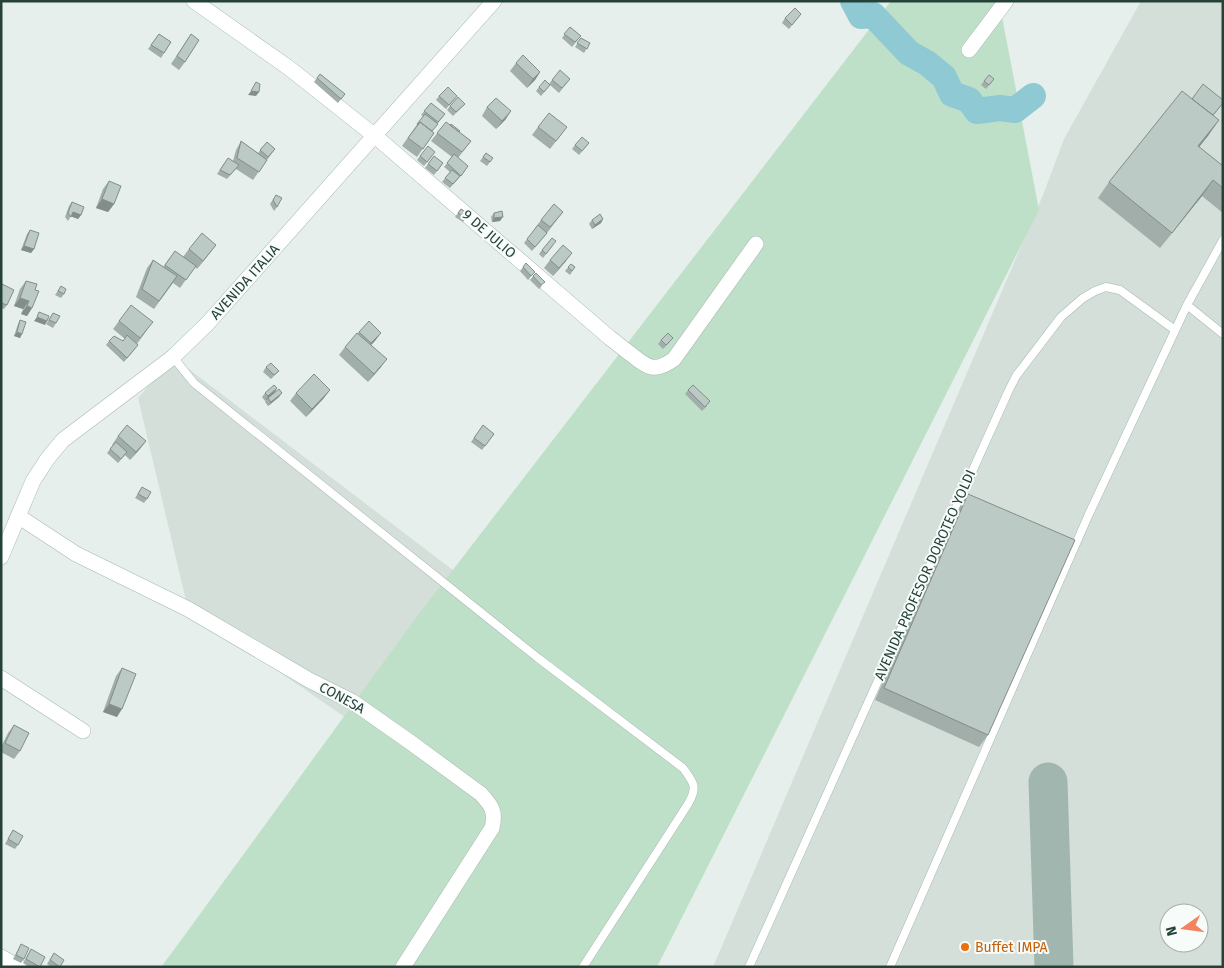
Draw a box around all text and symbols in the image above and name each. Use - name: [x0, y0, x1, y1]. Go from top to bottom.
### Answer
- street label: 9 DE JULIO: [459, 206, 519, 262]
- street label: AVENIDA ITALIA: [207, 241, 283, 323]
- street label: AVENIDA PROFESOR DOROTEO YOLDI: [871, 467, 979, 683]
- street label: CONESA: [316, 679, 368, 717]
- north arrow: [1159, 903, 1209, 953]
- text: N: [1162, 924, 1181, 938]
- place label: Buffet IMPA: [975, 939, 1048, 956]
- marker: Buffet IMPA: [959, 941, 971, 953]

